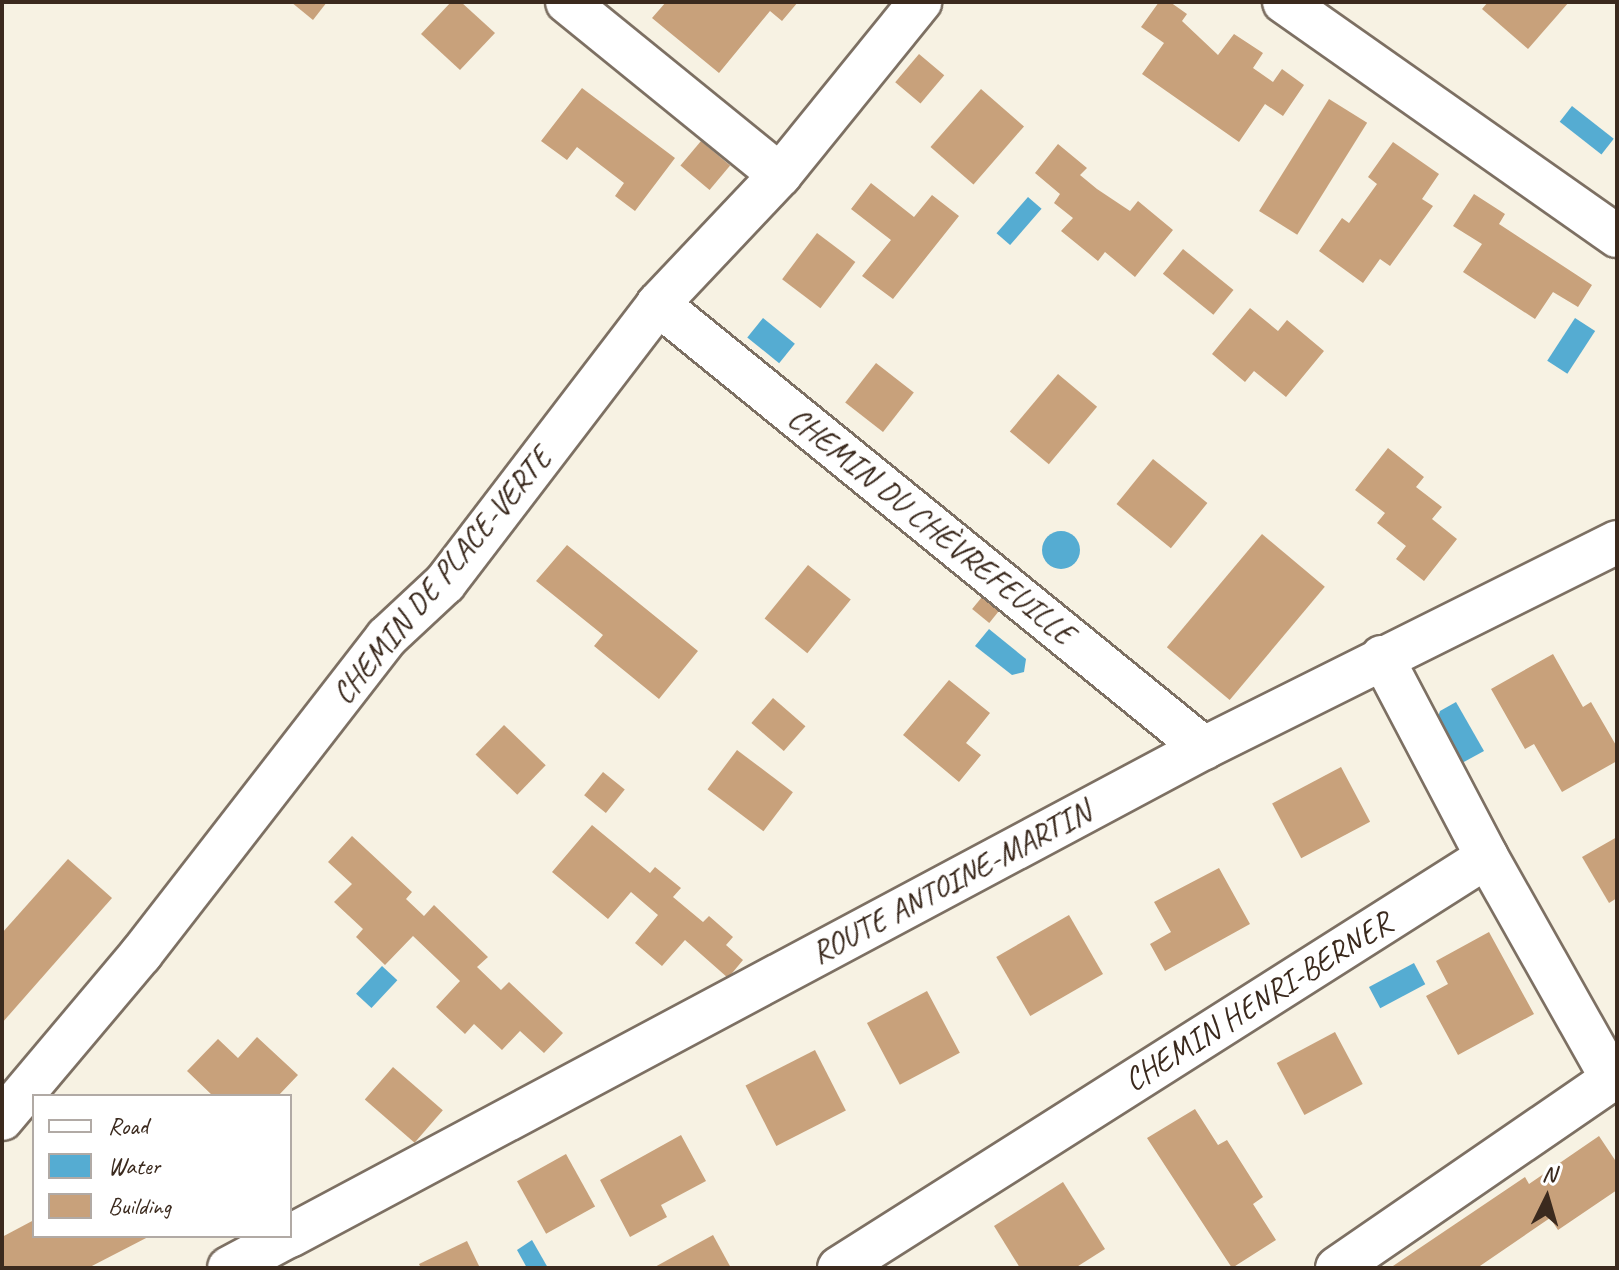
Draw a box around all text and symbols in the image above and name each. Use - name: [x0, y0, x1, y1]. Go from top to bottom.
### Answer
- street label: CHEMIN DU CHÈVREFEUILLE: [780, 399, 1082, 653]
- street label: CHEMIN DE PLACE-VERTE: [324, 440, 560, 712]
- street label: ROUTE ANTOINE-MARTIN: [804, 793, 1098, 973]
- street label: CHEMIN HENRI-BERNER: [1118, 904, 1398, 1100]
- legend: [32, 1094, 292, 1238]
- text: Road: [108, 1111, 148, 1141]
- text: Water: [108, 1151, 160, 1181]
- north arrow: [1507, 1158, 1587, 1238]
- text: N: [1541, 1160, 1557, 1189]
- text: Building: [108, 1191, 171, 1221]

